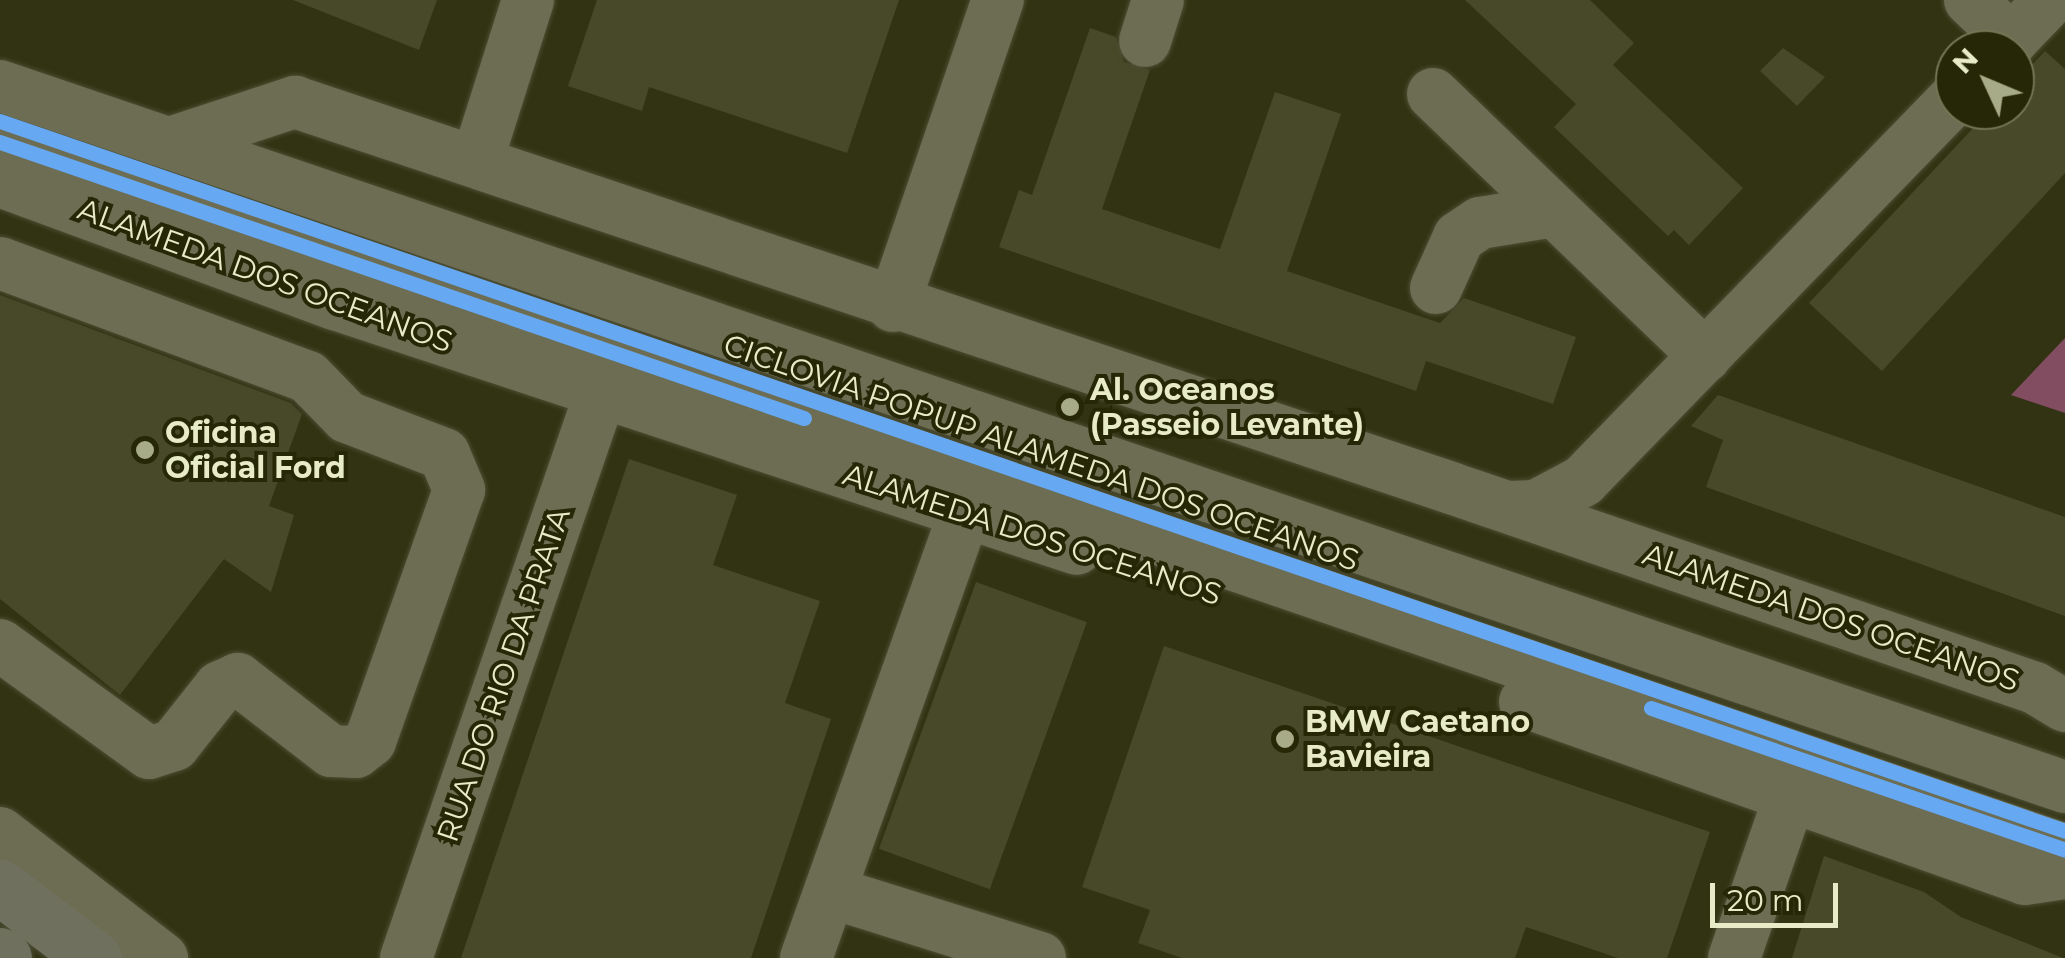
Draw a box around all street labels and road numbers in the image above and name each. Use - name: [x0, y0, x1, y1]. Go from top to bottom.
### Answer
- street label: ALAMEDA DOS OCEANOS: [73, 191, 457, 361]
- street label: CICLOVIA POPUP ALAMEDA DOS OCEANOS: [719, 327, 1363, 579]
- street label: ALAMEDA DOS OCEANOS: [838, 457, 1226, 613]
- street label: RUA DO RIO DA PRATA: [430, 503, 578, 847]
- street label: ALAMEDA DOS OCEANOS: [1638, 537, 2024, 699]

